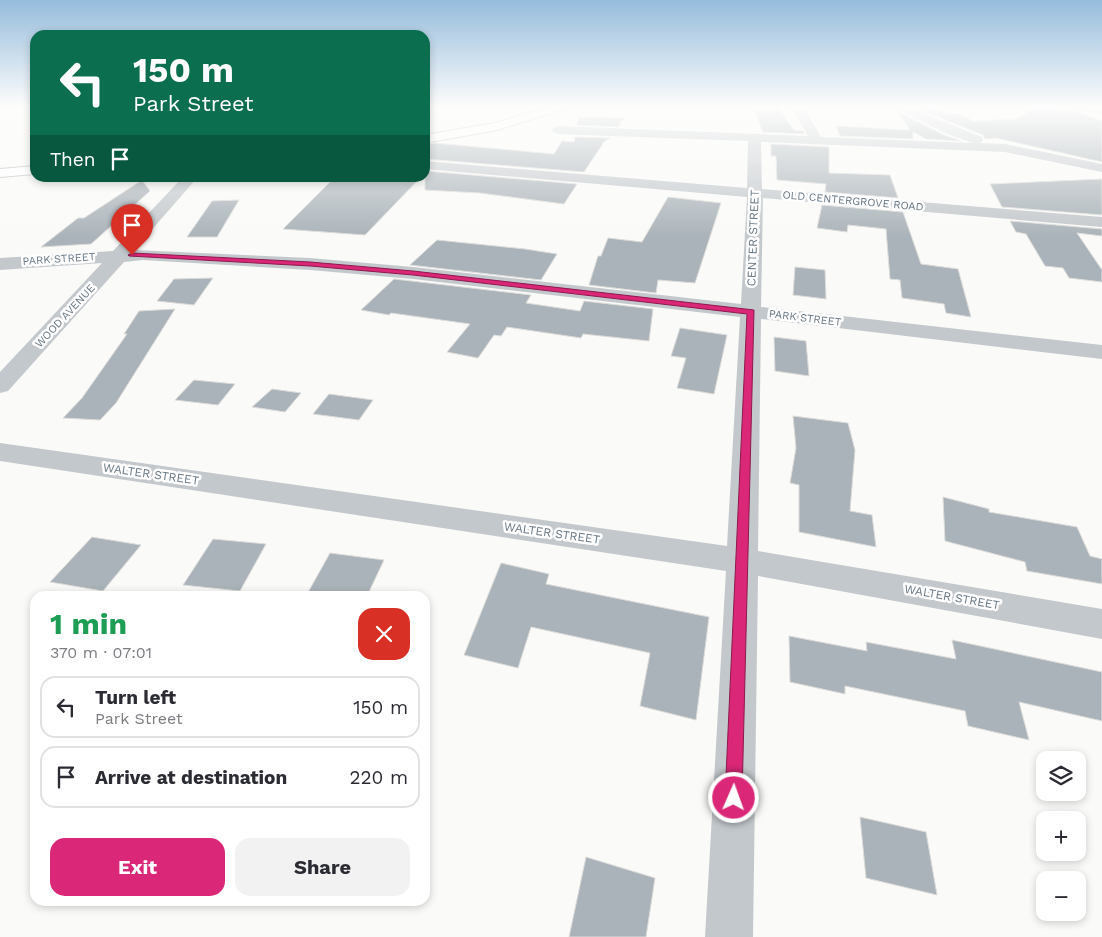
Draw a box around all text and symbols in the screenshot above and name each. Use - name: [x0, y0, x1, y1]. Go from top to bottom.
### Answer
- text: 150 m: [133, 49, 234, 91]
- icon: left: [50, 50, 115, 115]
- text: Park Street: [133, 91, 254, 116]
- icon: arrive: [106, 145, 134, 173]
- text: Then: [50, 148, 96, 171]
- street label: OLD CENTERGROVE ROAD: [782, 188, 924, 214]
- street label: CENTER STREET: [744, 189, 762, 287]
- pin: [111, 204, 153, 255]
- icon: arrive: [118, 211, 146, 239]
- street label: PARK STREET: [22, 250, 96, 268]
- street label: WOOD AVENUE: [32, 282, 98, 350]
- street label: PARK STREET: [768, 307, 842, 329]
- street label: WALTER STREET: [102, 460, 200, 488]
- street label: WALTER STREET: [503, 519, 601, 547]
- street label: WALTER STREET: [903, 582, 1001, 612]
- text: 1 min: [50, 606, 127, 641]
- button: close: [358, 608, 410, 660]
- text: 370 m · 07:01: [50, 643, 152, 662]
- text: Turn left: [95, 686, 176, 709]
- icon: left: [52, 693, 80, 721]
- text: 150 m: [353, 696, 408, 719]
- text: Park Street: [95, 709, 183, 728]
- map controls: [1036, 751, 1086, 921]
- button: layers: [1036, 751, 1086, 801]
- icon: arrive: [52, 763, 80, 791]
- text: Arrive at destination: [95, 766, 287, 789]
- text: 220 m: [349, 766, 408, 789]
- position arrow: [707, 771, 759, 823]
- button: +: [1036, 811, 1086, 861]
- button: Exit: [50, 838, 225, 896]
- button: Share: [235, 838, 410, 896]
- button: −: [1036, 871, 1086, 921]

